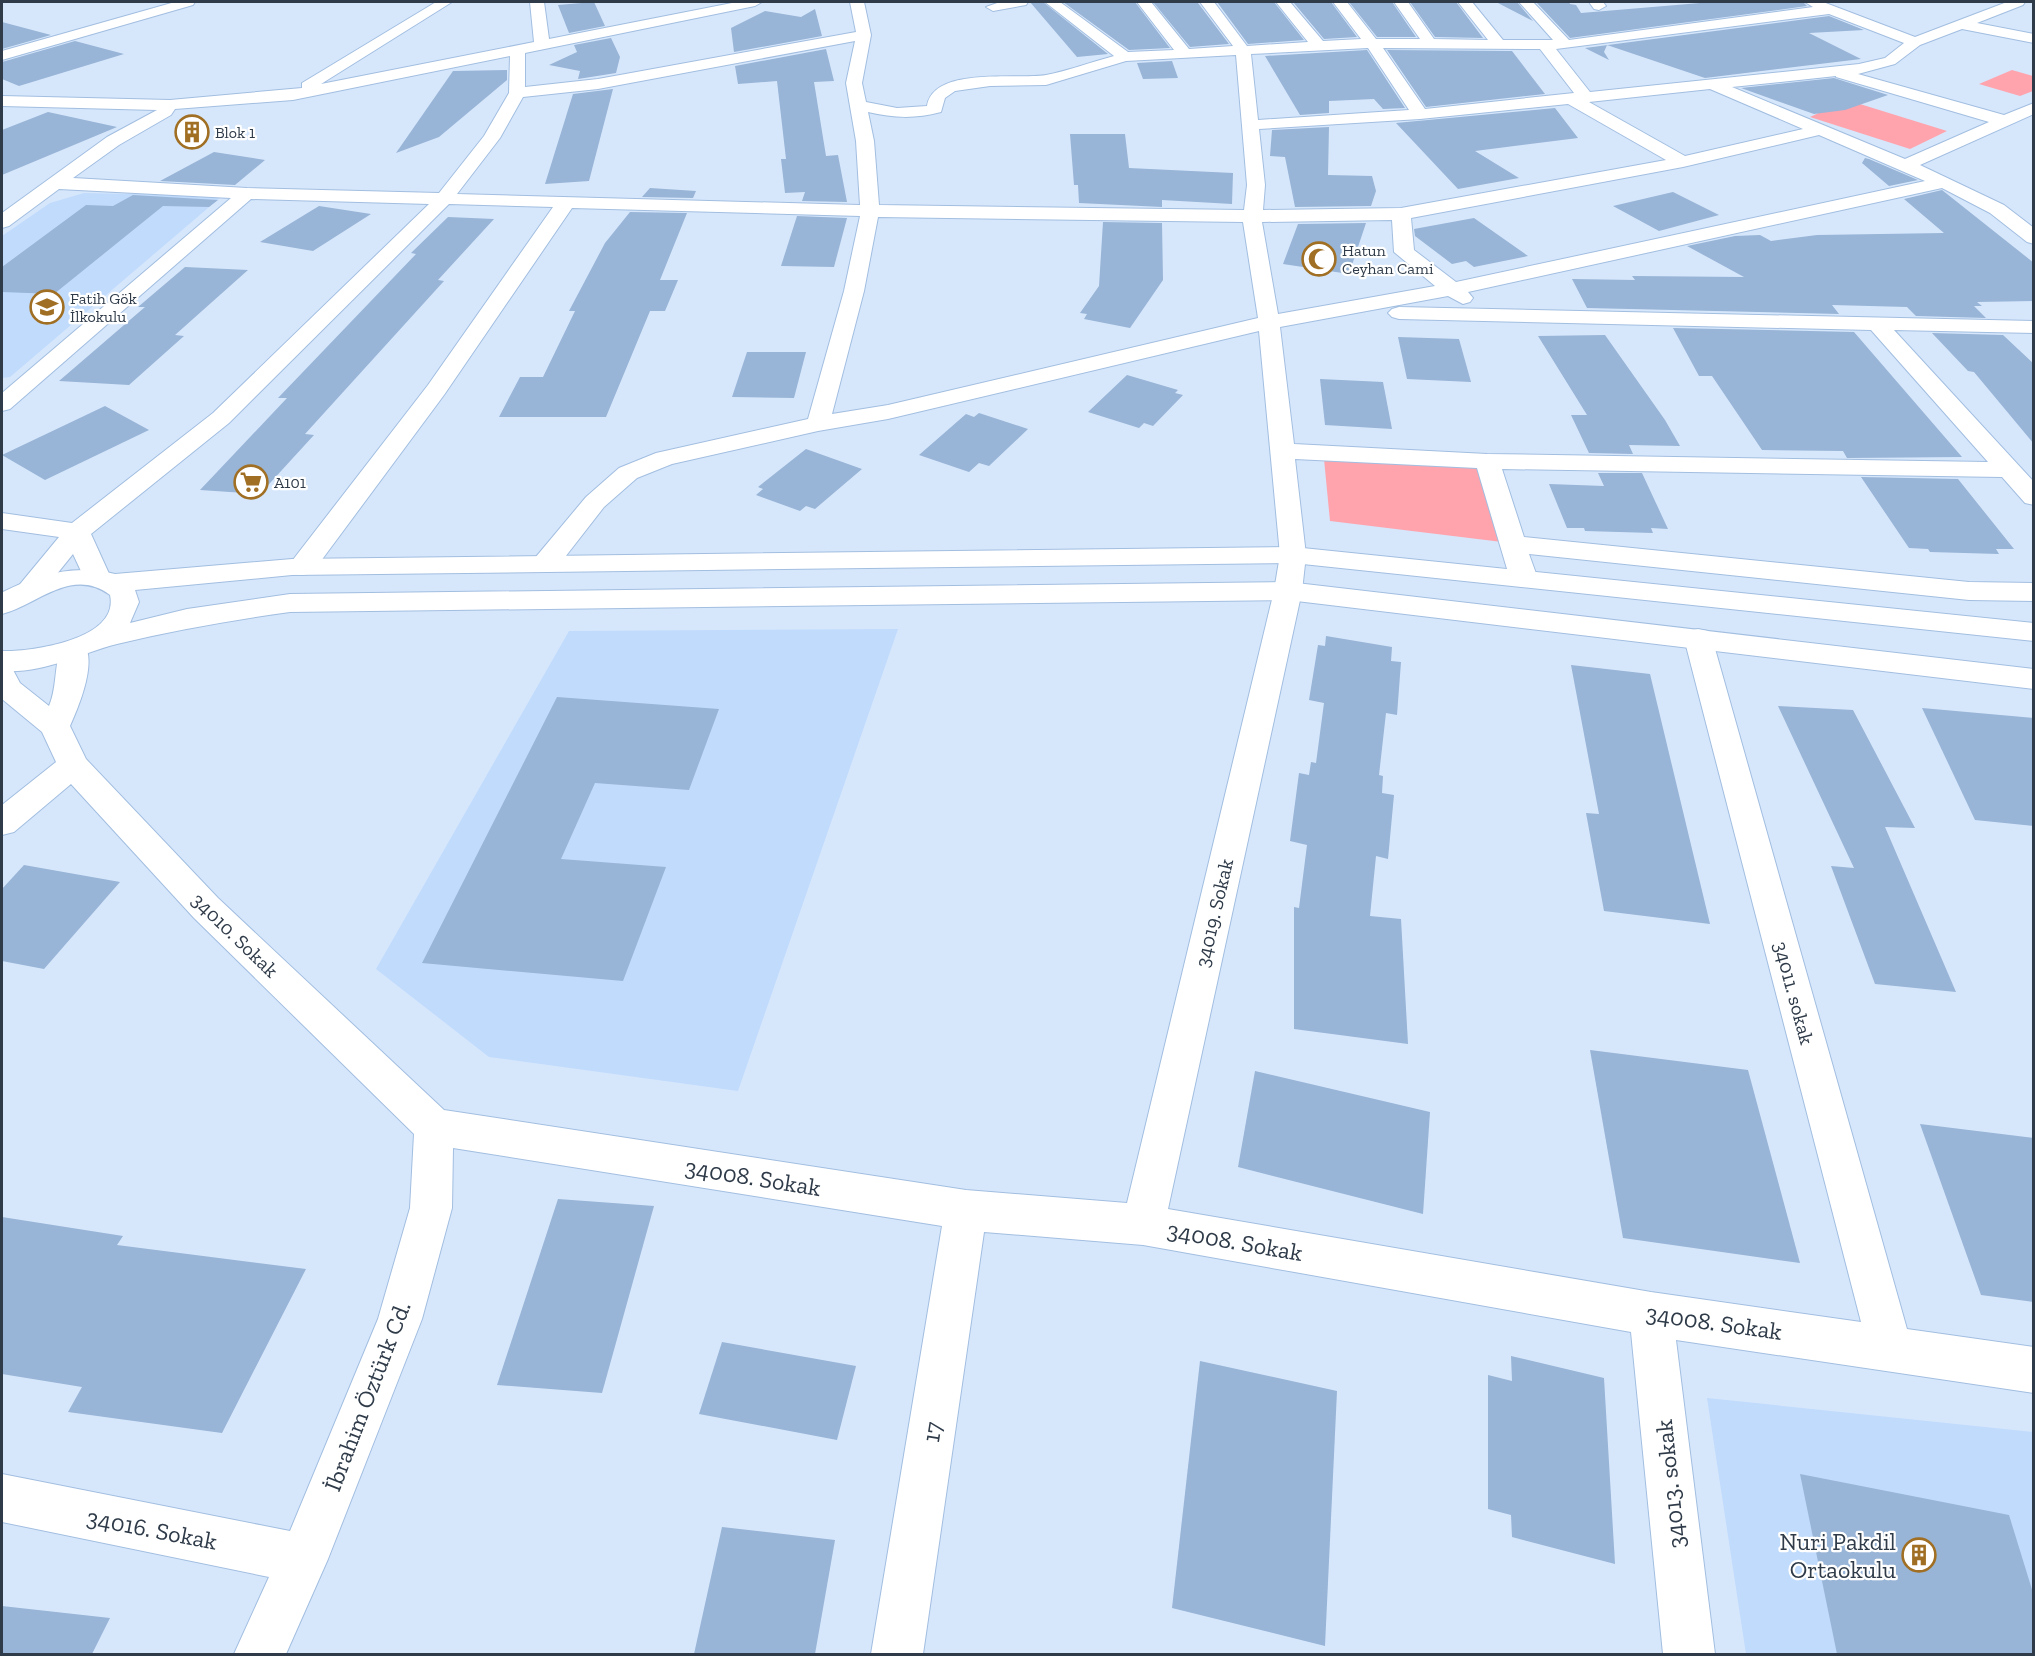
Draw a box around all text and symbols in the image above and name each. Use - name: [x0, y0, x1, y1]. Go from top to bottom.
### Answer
- building icon: Blok 1: [174, 114, 210, 150]
- place label: Blok 1: [215, 123, 255, 142]
- mosque icon: Hatun Ceyhan Cami: [1301, 241, 1337, 277]
- place label: Hatun Ceyhan Cami: [1342, 241, 1434, 278]
- school or university icon: Fatih Gök İlkokulu: [29, 289, 65, 325]
- place label: Fatih Gök İlkokulu: [70, 289, 138, 326]
- supermarket icon: A101: [233, 464, 269, 500]
- place label: A101: [274, 473, 306, 492]
- street label: 34019. Sokak: [1190, 856, 1238, 970]
- street label: 34010. Sokak: [187, 888, 284, 983]
- street label: 34011. sokak: [1769, 939, 1819, 1048]
- street label: 34008. Sokak: [683, 1152, 824, 1202]
- street label: 34008. Sokak: [1165, 1215, 1306, 1267]
- street label: İbrahim Öztürk Cd.: [317, 1297, 417, 1495]
- street label: 34008. Sokak: [1644, 1298, 1784, 1346]
- street label: 34013. sokak: [1649, 1418, 1691, 1550]
- street label: 17: [916, 1420, 948, 1444]
- street label: 34016. Sokak: [84, 1502, 220, 1556]
- place label: Nuri Pakdil Ortaokulu: [1779, 1527, 1897, 1584]
- building icon: Nuri Pakdil Ortaokulu: [1901, 1537, 1937, 1573]

